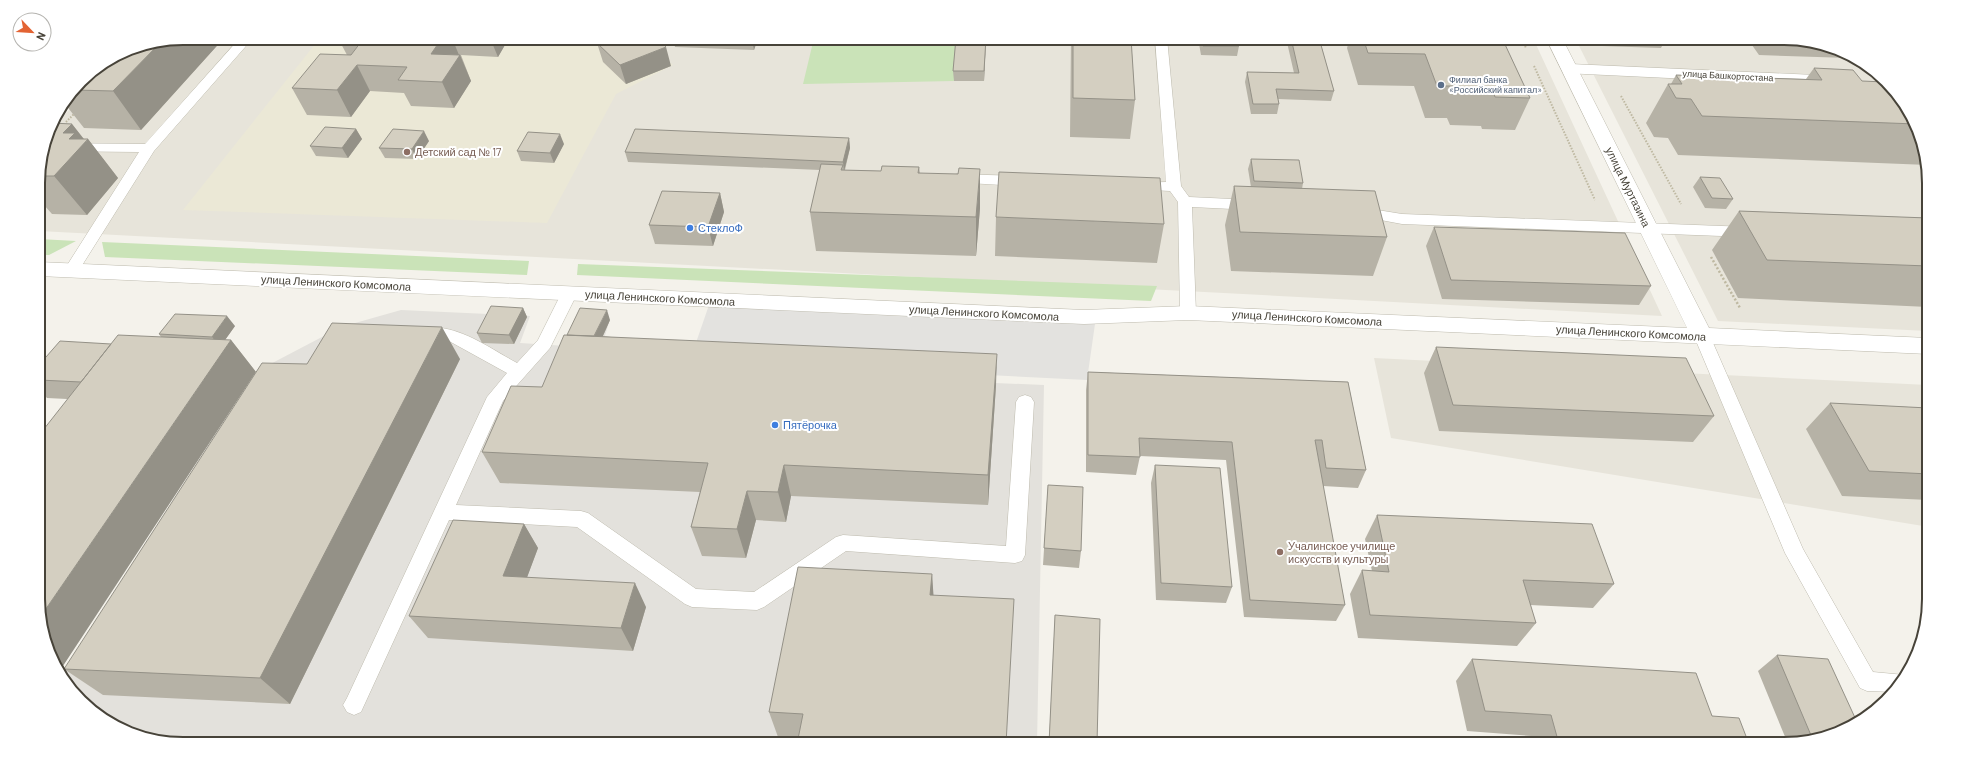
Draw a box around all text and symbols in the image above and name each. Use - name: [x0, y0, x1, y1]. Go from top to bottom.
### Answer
- north arrow: [12, 12, 52, 52]
- text: N: [34, 30, 49, 43]
- street label: улица Башкортостана: [1682, 68, 1774, 83]
- place label: Филиал банка «Российский капитал»: [1449, 74, 1542, 95]
- marker: Филиал банка «Российский капитал»: [1436, 80, 1446, 90]
- place label: Детский сад № 17: [415, 145, 501, 158]
- street label: улица Муртазина: [1603, 145, 1654, 230]
- marker: Детский сад № 17: [402, 147, 412, 157]
- place label: СтеклоФ: [698, 221, 743, 234]
- marker: СтеклоФ: [685, 223, 695, 233]
- street label: улица Ленинского Комсомола: [261, 272, 412, 293]
- street label: улица Ленинского Комсомола: [585, 287, 736, 308]
- street label: улица Ленинского Комсомола: [909, 302, 1060, 323]
- street label: улица Ленинского Комсомола: [1232, 307, 1383, 328]
- street label: улица Ленинского Комсомола: [1556, 322, 1707, 343]
- place label: Пятёрочка: [783, 418, 838, 431]
- marker: Пятёрочка: [770, 420, 780, 430]
- place label: Учалинское училище искусств и культуры: [1288, 539, 1395, 565]
- marker: Учалинское училище искусств и культуры: [1275, 547, 1285, 557]

